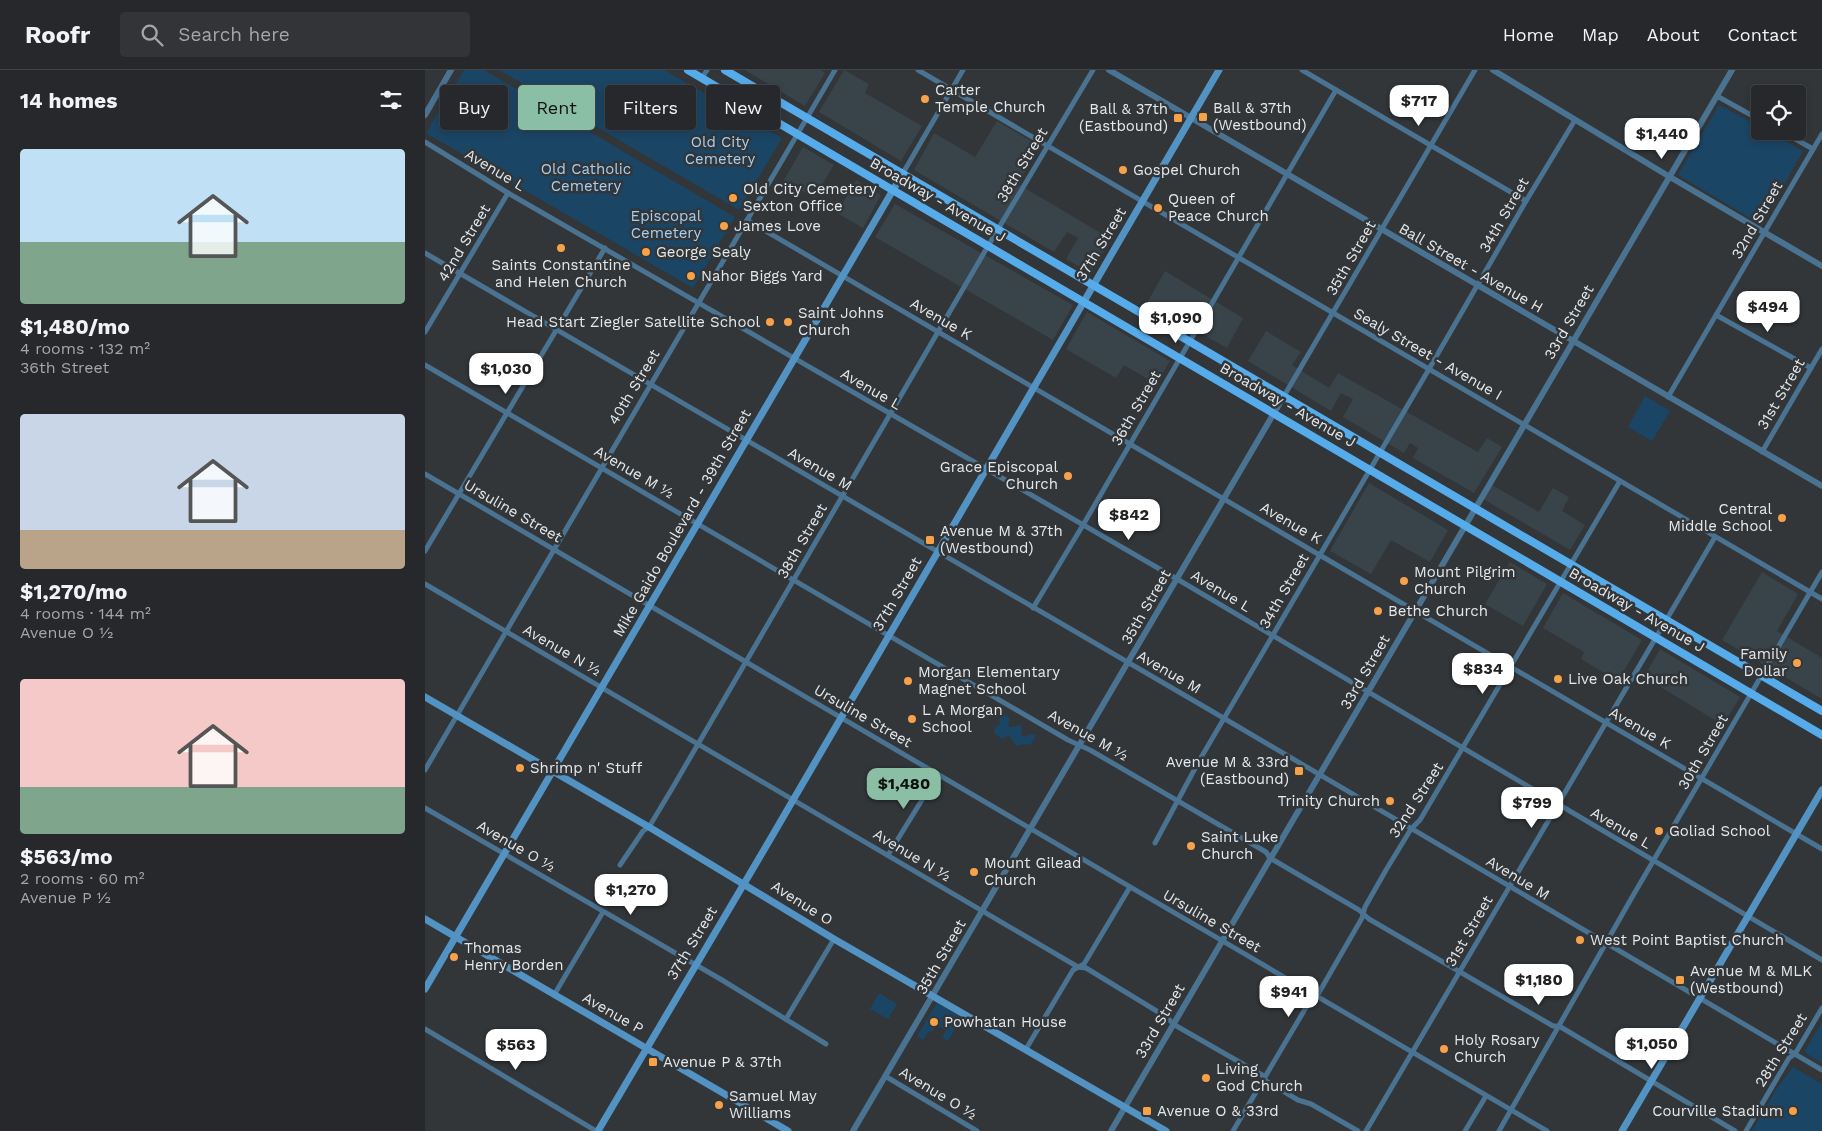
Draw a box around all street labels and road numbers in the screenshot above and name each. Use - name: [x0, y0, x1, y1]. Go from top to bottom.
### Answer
- street label: 38th Street: [993, 124, 1052, 206]
- street label: Avenue L: [462, 145, 528, 195]
- street label: Broadway - Avenue J: [867, 154, 1009, 246]
- street label: 34th Street: [1475, 174, 1533, 256]
- street label: 32nd Street: [1728, 177, 1787, 262]
- street label: 42nd Street: [434, 201, 494, 285]
- street label: 37th Street: [1072, 203, 1130, 284]
- street label: 35th Street: [1322, 217, 1380, 299]
- street label: Ball Street - Avenue H: [1396, 219, 1546, 317]
- street label: 33rd Street: [1540, 281, 1598, 362]
- street label: Avenue K: [907, 294, 975, 344]
- street label: Sealy Street - Avenue I: [1351, 304, 1505, 404]
- street label: 40th Street: [605, 346, 664, 428]
- street label: 31st Street: [1753, 355, 1809, 433]
- street label: Broadway - Avenue J: [1217, 359, 1359, 451]
- street label: Avenue L: [837, 364, 905, 414]
- street label: 36th Street: [1107, 367, 1165, 449]
- street label: Mike Gaido Boulevard - 39th Street: [609, 405, 755, 640]
- street label: Avenue M ½: [591, 442, 677, 502]
- street label: Avenue M: [785, 443, 855, 495]
- street label: Ursuline Street: [461, 476, 566, 547]
- street label: Avenue K: [1257, 498, 1325, 548]
- street label: 38th Street: [773, 500, 831, 582]
- street label: 34th Street: [1255, 550, 1313, 632]
- street label: 37th Street: [869, 553, 926, 634]
- street label: Broadway - Avenue J: [1566, 564, 1708, 656]
- street label: 35th Street: [1117, 566, 1175, 648]
- street label: Avenue L: [1188, 566, 1254, 616]
- street label: Avenue N ½: [520, 620, 604, 680]
- street label: 33rd Street: [1336, 631, 1394, 712]
- street label: Avenue M: [1134, 646, 1204, 698]
- street label: Ursuline Street: [811, 681, 916, 752]
- street label: Avenue K: [1606, 703, 1674, 753]
- street label: Avenue M ½: [1045, 706, 1131, 765]
- street label: 30th Street: [1674, 711, 1732, 793]
- street label: 32nd Street: [1385, 758, 1447, 841]
- street label: Avenue L: [1587, 803, 1655, 853]
- street label: Avenue O ½: [474, 816, 558, 876]
- street label: Avenue N ½: [870, 825, 954, 885]
- street label: Avenue M: [1483, 852, 1553, 904]
- street label: Avenue O: [768, 877, 836, 929]
- street label: Ursuline Street: [1160, 886, 1265, 957]
- street label: 31st Street: [1441, 892, 1497, 970]
- street label: 37th Street: [663, 902, 721, 983]
- street label: 35th Street: [912, 916, 970, 998]
- street label: 33rd Street: [1131, 980, 1189, 1061]
- street label: Avenue P: [579, 988, 647, 1038]
- street label: 28th Street: [1751, 1009, 1811, 1090]
- street label: Avenue O ½: [896, 1063, 980, 1123]

